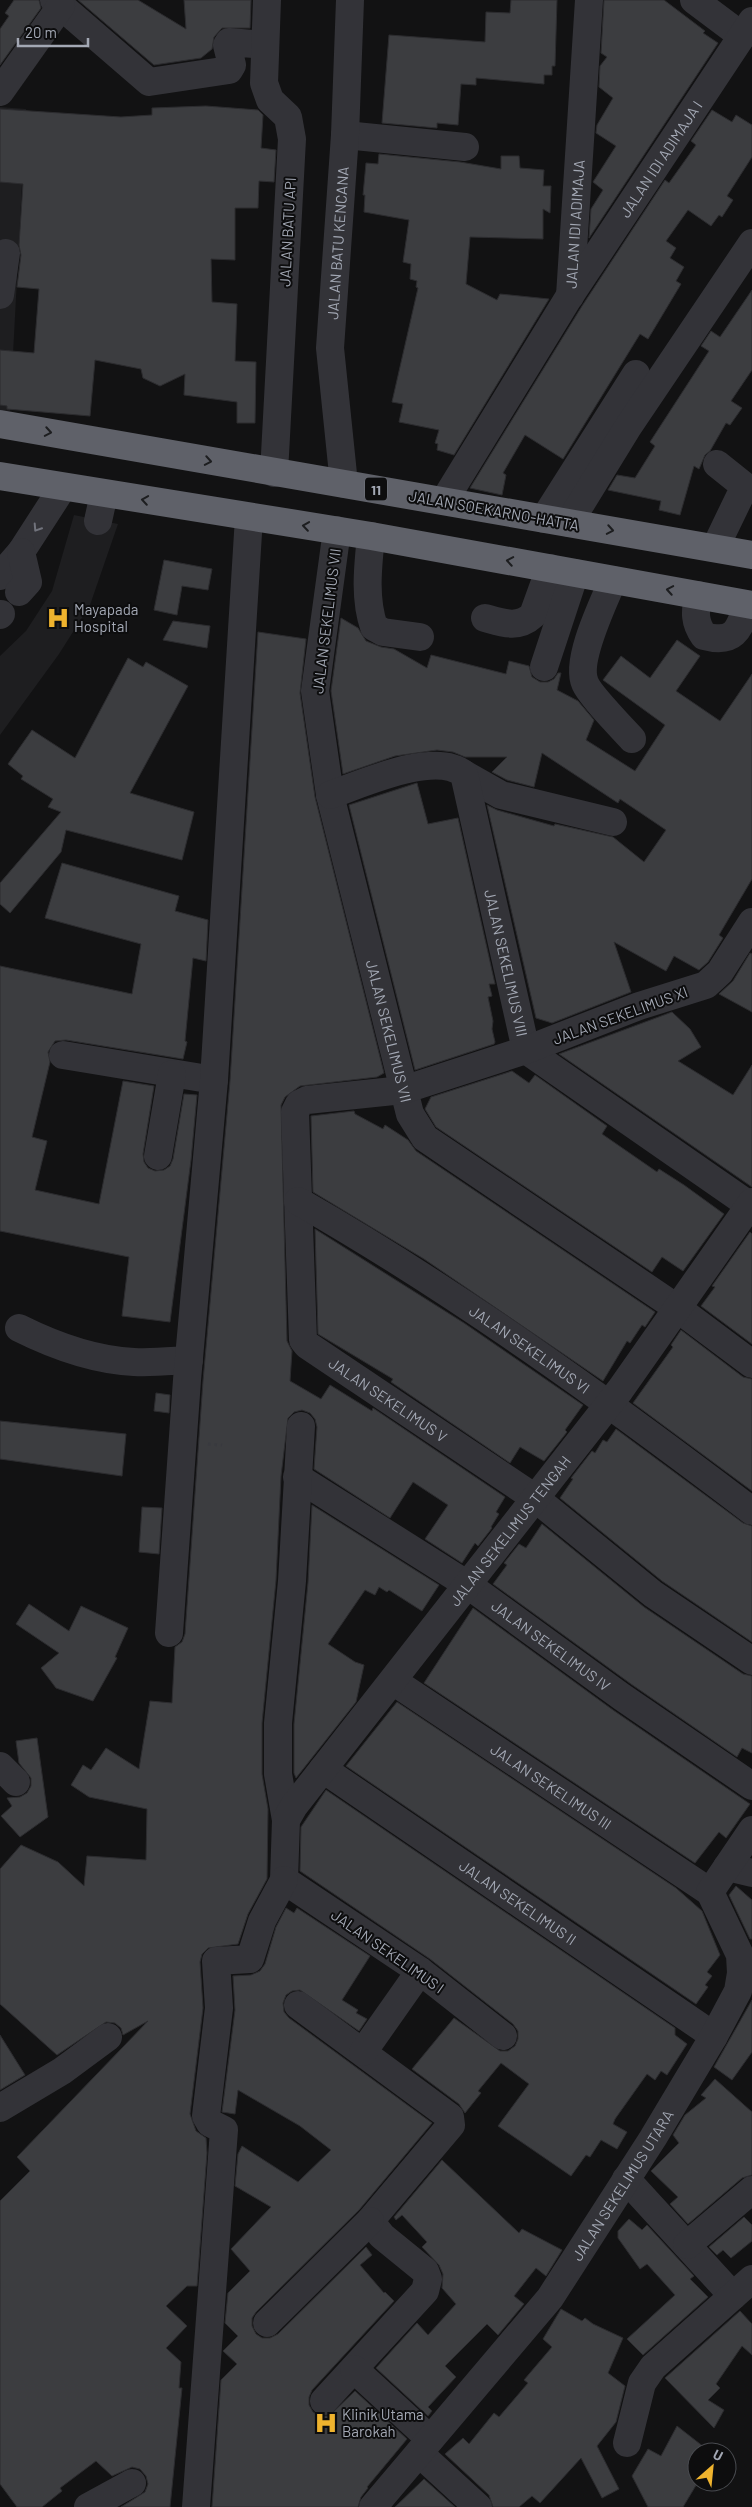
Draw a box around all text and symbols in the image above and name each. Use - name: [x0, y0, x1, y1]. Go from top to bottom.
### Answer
- scale bar: [18, 15, 88, 47]
- text: 20 m: [25, 23, 57, 41]
- street label: JALAN IDI ADIMAJA I: [615, 97, 706, 221]
- street label: JALAN IDI ADIMAJA: [561, 159, 588, 289]
- street label: JALAN BATU KENCANA: [323, 166, 352, 320]
- street label: JALAN BATU API: [275, 177, 299, 287]
- one-way arrow: [44, 427, 52, 437]
- one-way arrow: [204, 455, 212, 465]
- road number: 11: [365, 478, 387, 500]
- street label: JALAN SOEKARNO-HATTA: [407, 486, 581, 534]
- one-way arrow: [141, 496, 150, 506]
- one-way arrow: [301, 521, 310, 531]
- one-way arrow: [33, 522, 43, 531]
- one-way arrow: [605, 524, 614, 534]
- street label: JALAN SEKELIMUS VII: [308, 547, 344, 695]
- one-way arrow: [505, 557, 514, 567]
- one-way arrow: [665, 586, 674, 596]
- place label: Mayapada Hospital: [74, 600, 139, 635]
- hospital icon: Mayapada Hospital: [45, 605, 71, 631]
- street label: JALAN SEKELIMUS VIII: [481, 888, 532, 1038]
- street label: JALAN SEKELIMUS VII: [363, 958, 416, 1104]
- street label: JALAN SEKELIMUS XI: [550, 982, 690, 1048]
- street label: JALAN SEKELIMUS VI: [466, 1301, 593, 1397]
- street label: JALAN SEKELIMUS V: [326, 1353, 451, 1446]
- street label: JALAN SEKELIMUS TENGAH: [445, 1452, 574, 1609]
- street label: JALAN SEKELIMUS IV: [488, 1596, 614, 1695]
- street label: JALAN SEKELIMUS III: [487, 1740, 615, 1833]
- street label: JALAN SEKELIMUS II: [456, 1856, 580, 1948]
- street label: JALAN SEKELIMUS I: [328, 1905, 448, 1997]
- street label: JALAN SEKELIMUS UTARA: [568, 2106, 677, 2264]
- place label: Klinik Utama Barokah: [342, 2405, 424, 2440]
- hospital icon: Klinik Utama Barokah: [313, 2410, 339, 2436]
- north arrow: [687, 2442, 737, 2492]
- text: U: [710, 2445, 726, 2465]

